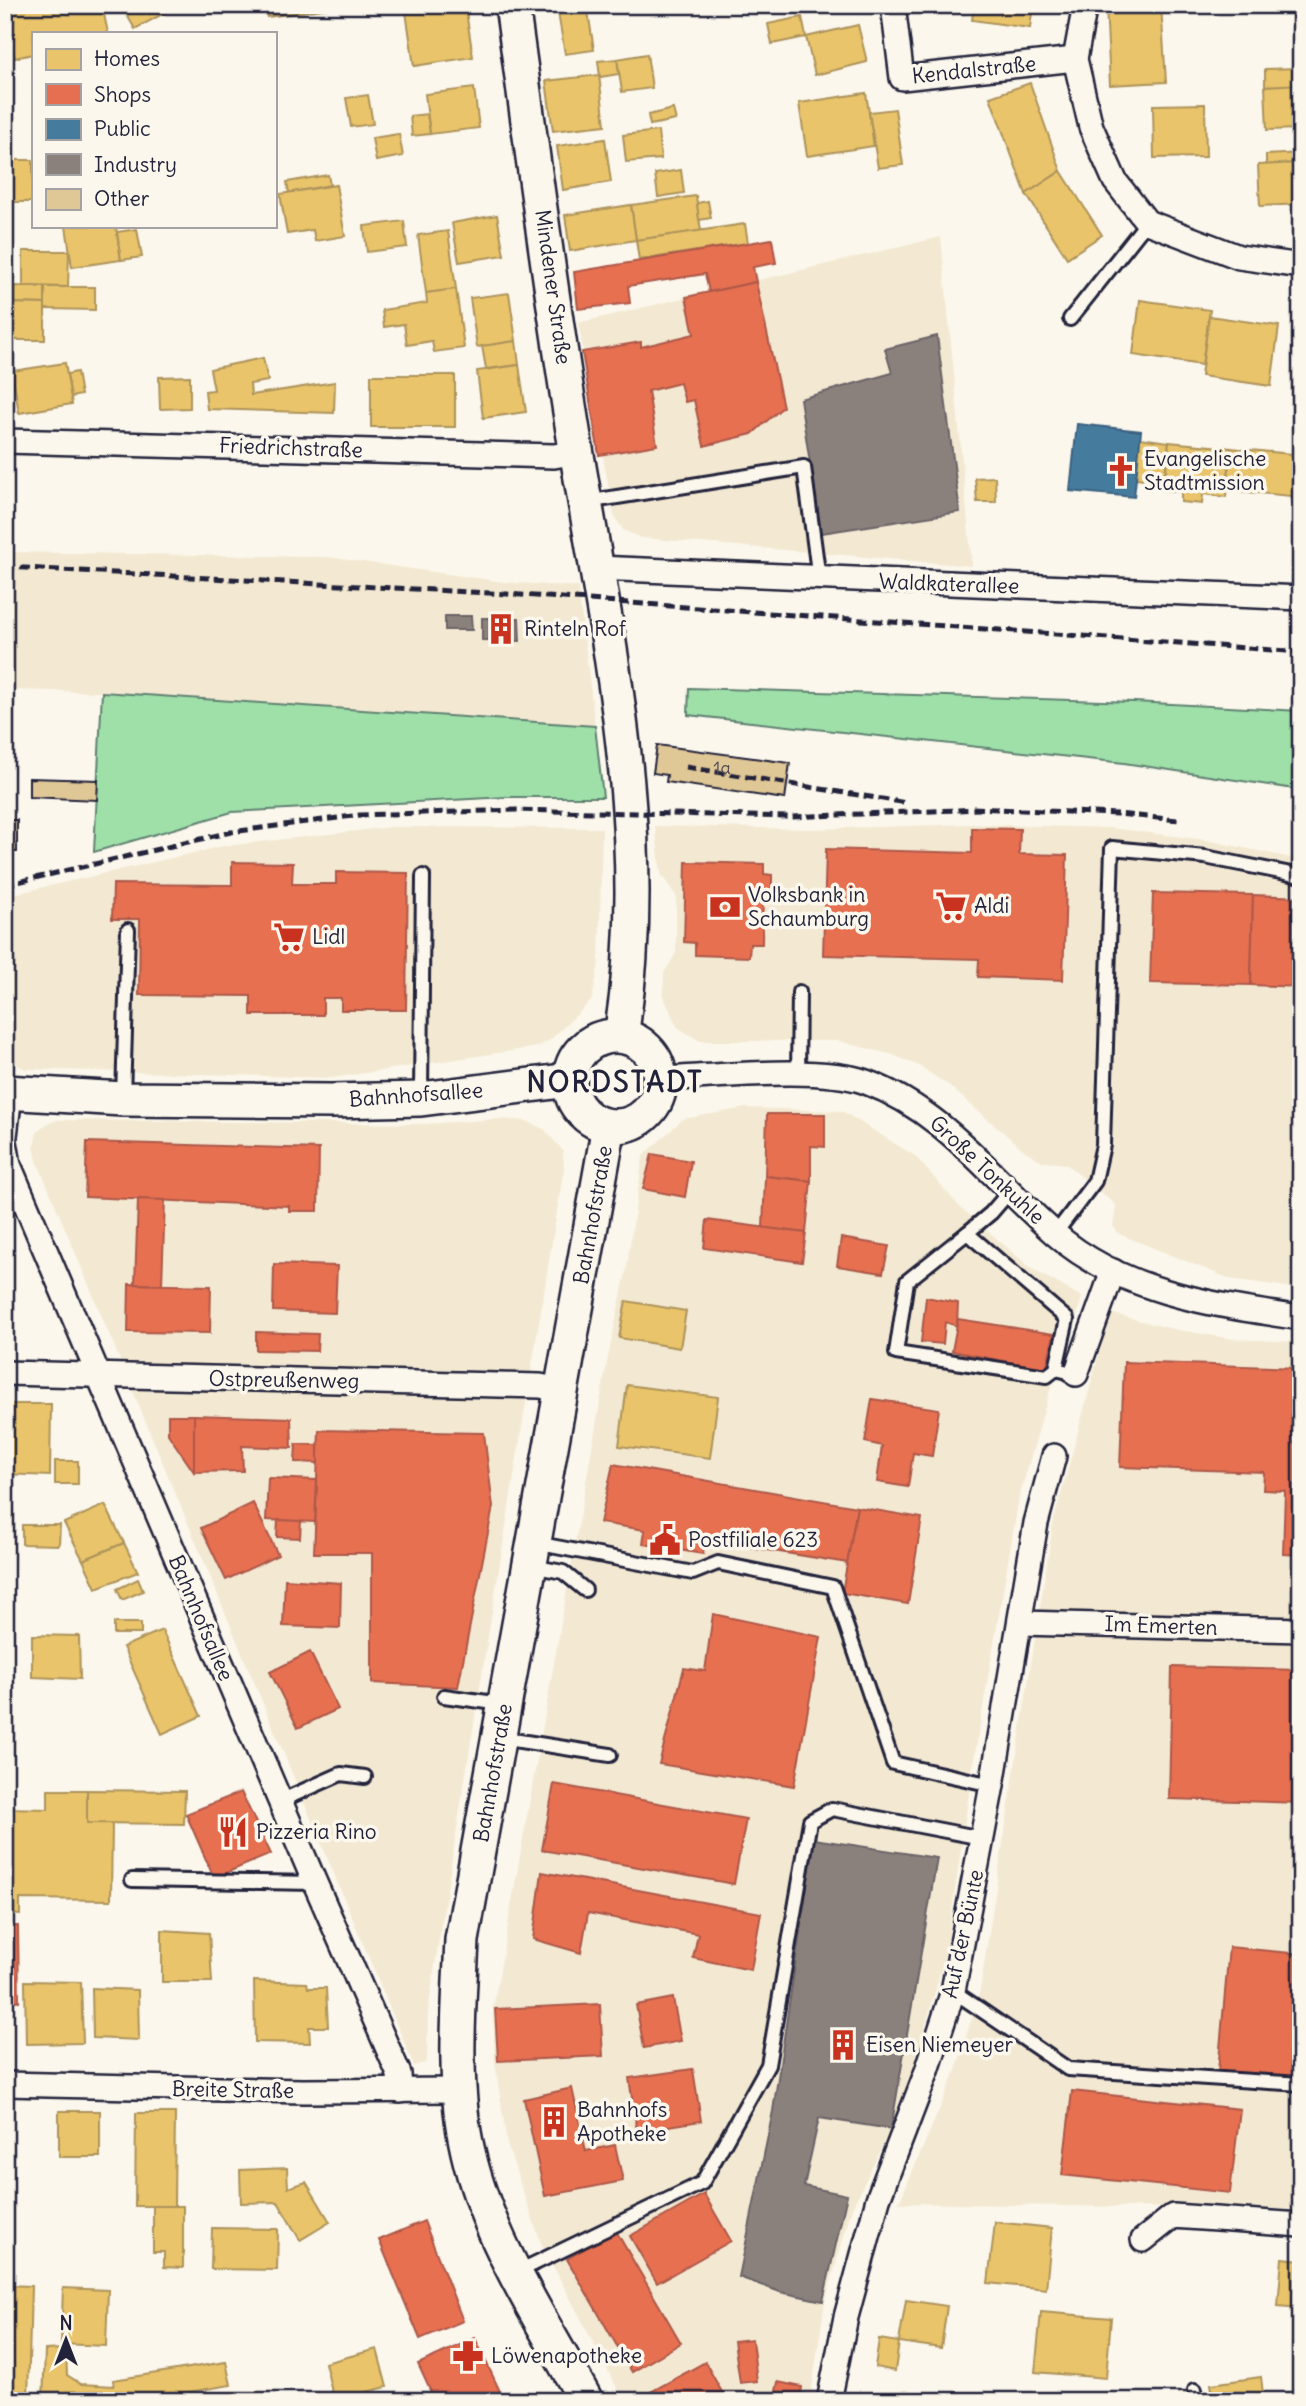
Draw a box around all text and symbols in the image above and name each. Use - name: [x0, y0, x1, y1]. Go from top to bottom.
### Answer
- legend: [32, 32, 276, 228]
- text: Homes: [94, 45, 160, 72]
- street label: Kendalstraße: [911, 50, 1037, 89]
- text: Shops: [94, 81, 151, 108]
- text: Public: [94, 115, 151, 142]
- text: Industry: [94, 151, 177, 178]
- text: Other: [94, 185, 150, 212]
- street label: Mindener Straße: [529, 208, 578, 366]
- street label: Friedrichstraße: [219, 432, 363, 464]
- place label: Evangelische Stadtmission: [1144, 445, 1266, 496]
- church icon: Evangelische Stadtmission: [1104, 454, 1138, 488]
- street label: Waldkaterallee: [878, 568, 1020, 599]
- building icon: Rinteln Rof: [484, 612, 518, 646]
- place label: Rinteln Rof: [524, 615, 627, 642]
- house number: 1a: [713, 756, 731, 779]
- place label: Volksbank in Schaumburg: [748, 881, 869, 932]
- supermarket icon: Aldi: [934, 889, 968, 923]
- bank icon: Volksbank in Schaumburg: [708, 890, 742, 924]
- place label: Aldi: [974, 892, 1009, 919]
- supermarket icon: Lidl: [272, 920, 306, 954]
- place label: Lidl: [312, 923, 345, 950]
- district label: NORDSTADT: [526, 1064, 704, 1100]
- street label: Bahnhofsallee: [348, 1076, 484, 1113]
- street label: Große Tonkuhle: [924, 1109, 1051, 1230]
- street label: Bahnhofstraße: [567, 1143, 618, 1286]
- street label: Ostpreußenweg: [208, 1365, 360, 1394]
- public building icon: Postfiliale 623: [648, 1523, 682, 1557]
- place label: Postfiliale 623: [688, 1526, 818, 1553]
- street label: Bahnhofsallee: [163, 1551, 240, 1685]
- street label: Im Emerten: [1104, 1610, 1218, 1641]
- street label: Bahnhofstraße: [467, 1701, 518, 1844]
- restaurant icon: Pizzeria Rino: [216, 1815, 250, 1849]
- place label: Pizzeria Rino: [256, 1818, 377, 1845]
- street label: Auf der Bünte: [936, 1867, 989, 2001]
- building icon: Eisen Niemeyer: [826, 2028, 860, 2062]
- place label: Eisen Niemeyer: [866, 2031, 1013, 2058]
- street label: Breite Straße: [172, 2075, 294, 2104]
- place label: Bahnhofs Apotheke: [577, 2096, 667, 2147]
- building icon: Bahnhofs Apotheke: [537, 2105, 571, 2139]
- north arrow: [32, 2304, 102, 2374]
- text: N: [59, 2311, 73, 2335]
- pharmacy icon: Löwenapotheke: [451, 2339, 485, 2373]
- place label: Löwenapotheke: [491, 2342, 642, 2369]

